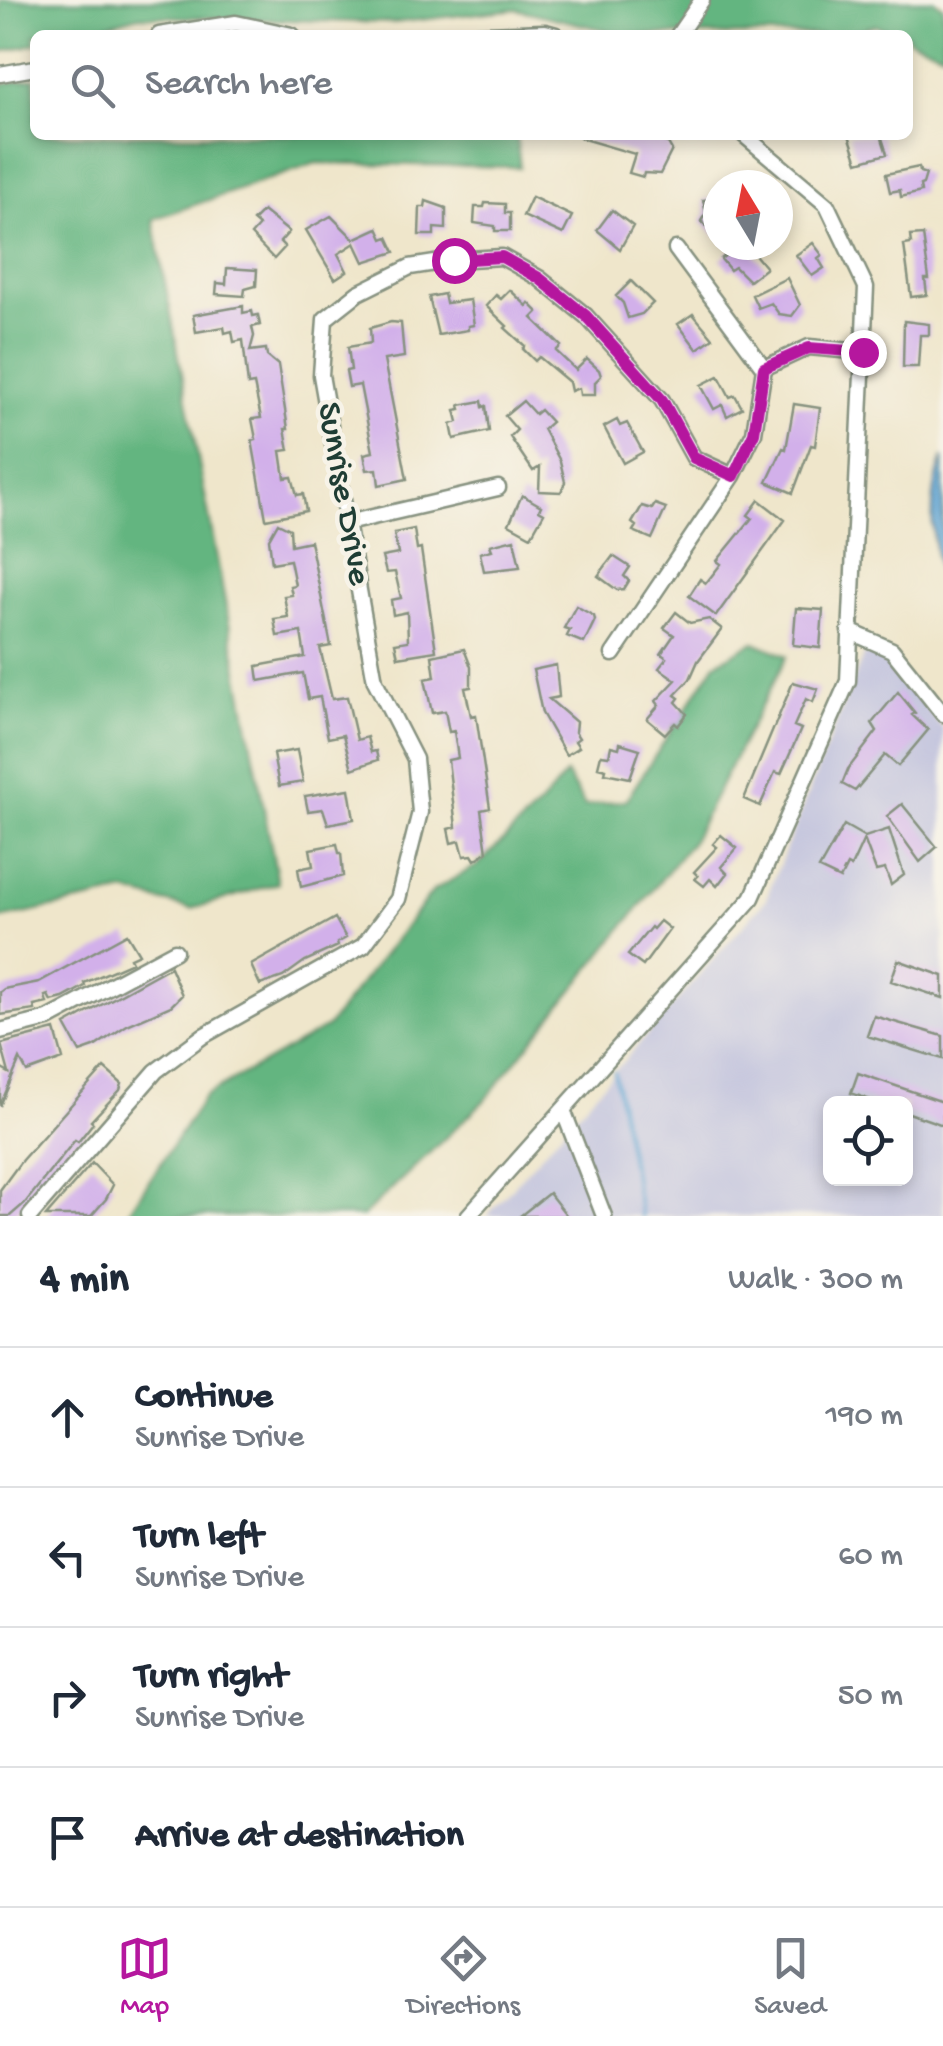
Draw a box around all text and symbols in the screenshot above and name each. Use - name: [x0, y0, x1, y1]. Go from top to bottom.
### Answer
- search box: [30, 30, 913, 140]
- icon: search: [65, 58, 120, 113]
- text: Search here: [145, 63, 332, 107]
- north arrow: [703, 170, 793, 260]
- route start: [432, 238, 478, 284]
- route end: [841, 330, 887, 376]
- street label: Sunrise Drive: [306, 399, 378, 589]
- map controls: [823, 1096, 913, 1186]
- button: locate: [823, 1096, 913, 1186]
- text: 4 min: [40, 1257, 129, 1306]
- text: Walk · 300 m: [728, 1262, 903, 1300]
- text: Continue: [135, 1376, 273, 1420]
- icon: ahead: [40, 1390, 95, 1445]
- text: 190 m: [826, 1398, 903, 1436]
- text: Sunrise Drive: [135, 1420, 304, 1458]
- text: Turn left: [135, 1516, 263, 1560]
- icon: left: [40, 1530, 95, 1585]
- text: 60 m: [838, 1538, 903, 1576]
- text: Sunrise Drive: [135, 1560, 304, 1598]
- text: Turn right: [135, 1656, 287, 1700]
- icon: right: [40, 1670, 95, 1725]
- text: 50 m: [838, 1678, 903, 1716]
- text: Sunrise Drive: [135, 1700, 304, 1738]
- icon: arrive: [40, 1810, 95, 1865]
- text: Arrive at destination: [135, 1815, 464, 1859]
- tab: Map: [117, 1931, 172, 2024]
- tab: Directions: [406, 1931, 520, 2024]
- tab: Saved: [754, 1931, 826, 2024]

